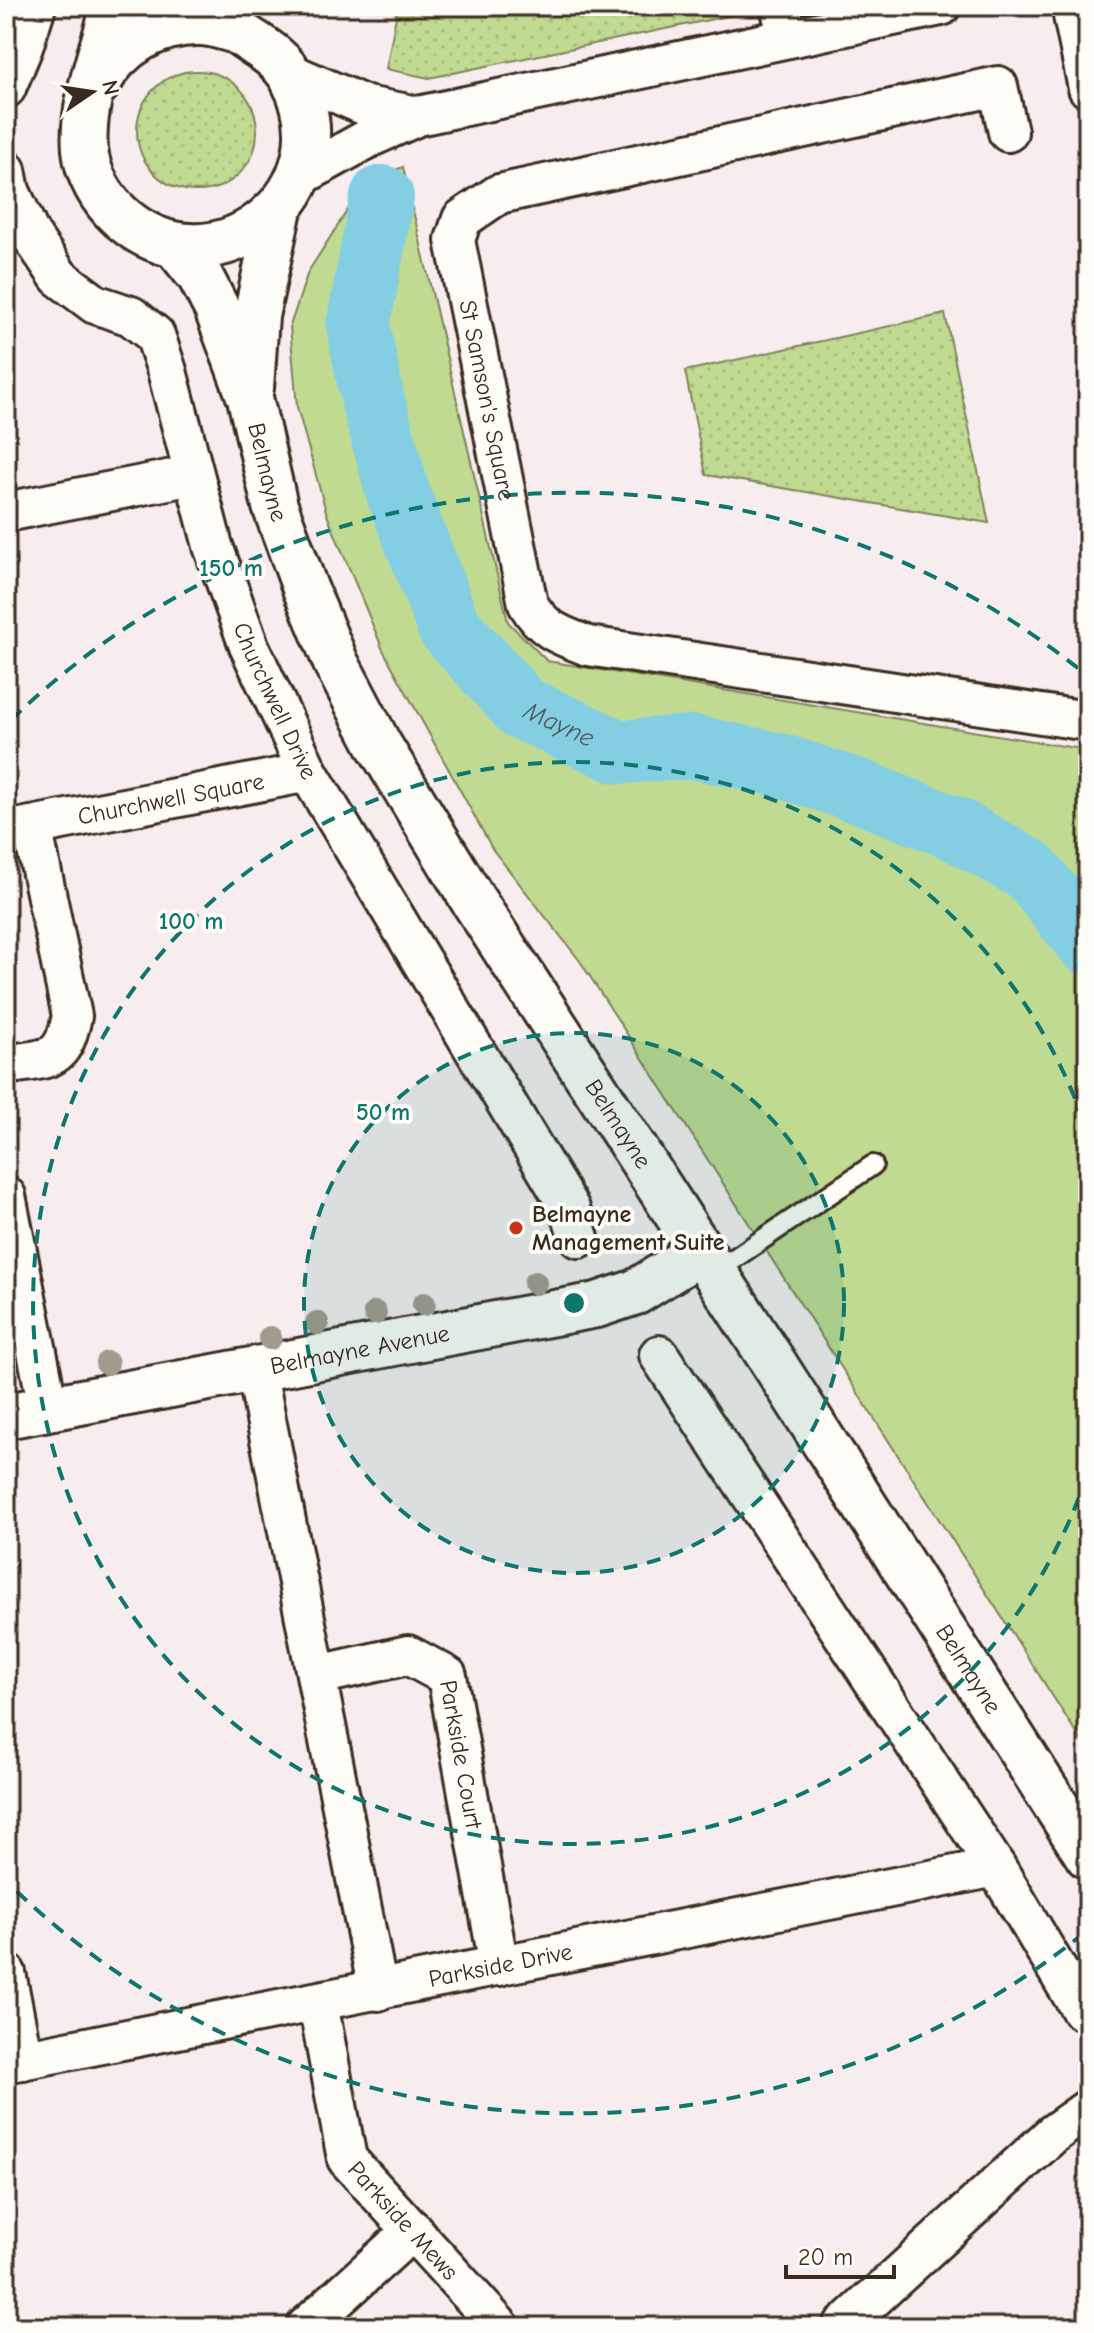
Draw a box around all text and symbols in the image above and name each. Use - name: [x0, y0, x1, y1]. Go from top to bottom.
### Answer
- north arrow: [52, 52, 132, 132]
- text: N: [96, 78, 125, 98]
- street label: St Samson's Square: [453, 298, 521, 503]
- street label: Belmayne: [242, 420, 293, 525]
- text: 150 m: [199, 554, 263, 582]
- street label: Churchwell Drive: [228, 619, 323, 784]
- water label: Mayne: [518, 695, 599, 754]
- street label: Churchwell Square: [75, 767, 266, 831]
- text: 100 m: [159, 907, 223, 935]
- street label: Belmayne: [579, 1074, 658, 1174]
- text: 50 m: [356, 1098, 410, 1126]
- place label: Belmayne Management Suite: [532, 1200, 725, 1256]
- marker: Belmayne Management Suite: [507, 1219, 525, 1237]
- centre of rings: [560, 1289, 588, 1317]
- street label: Belmayne Avenue: [268, 1319, 452, 1380]
- street label: Belmayne: [930, 1619, 1008, 1719]
- street label: Parkside Court: [434, 1678, 488, 1832]
- street label: Parkside Drive: [426, 1937, 575, 1993]
- street label: Parkside Mews: [342, 2155, 464, 2286]
- scale bar: [786, 2229, 894, 2279]
- text: 20 m: [798, 2243, 853, 2271]

